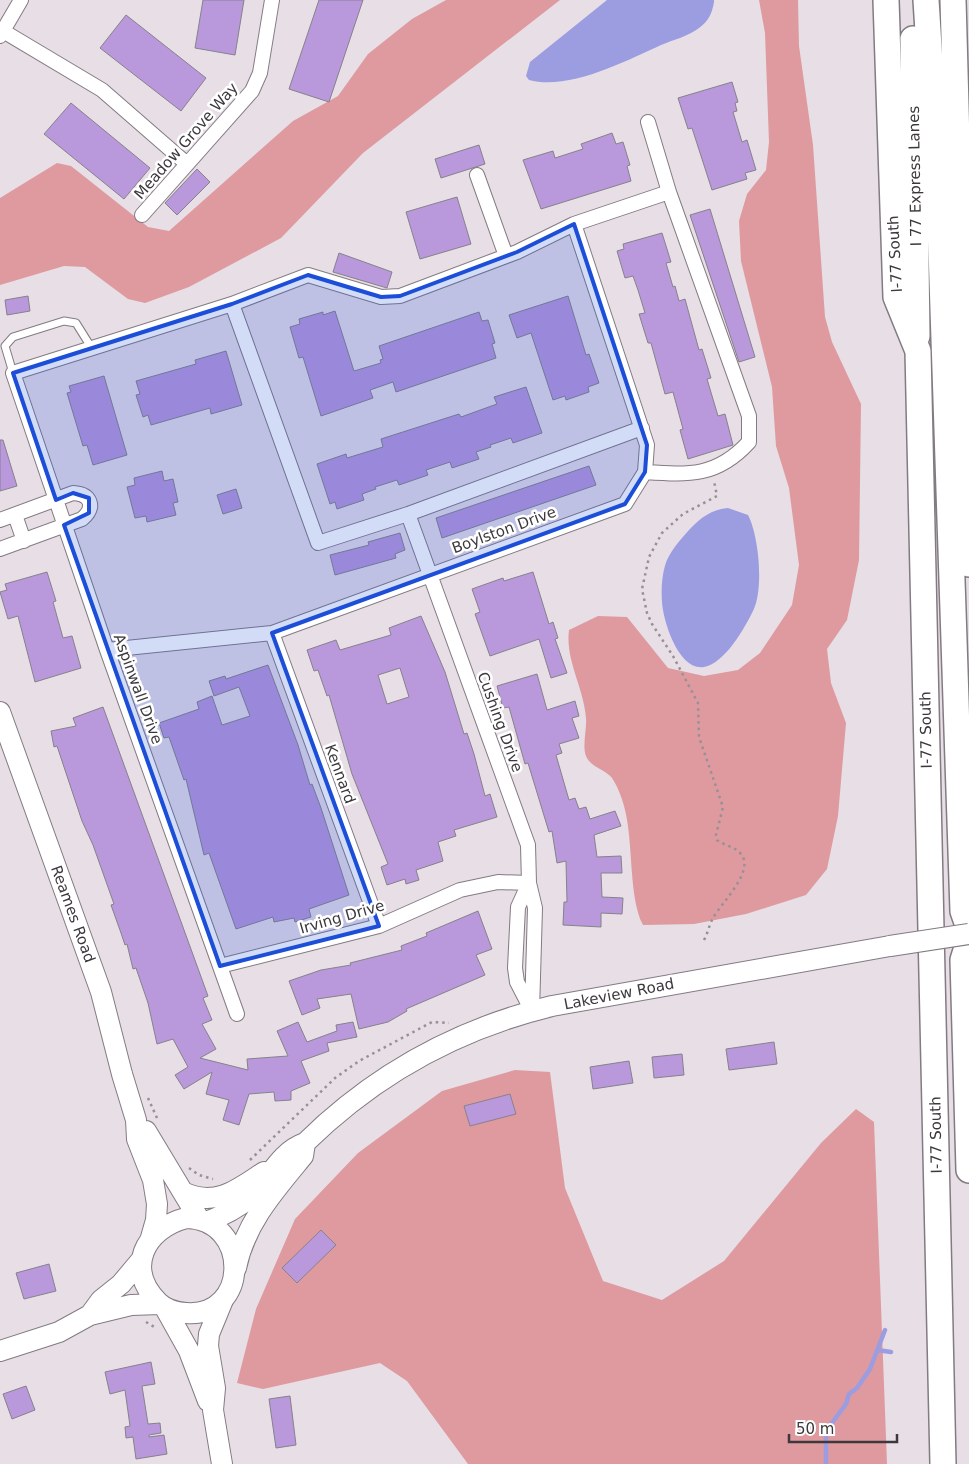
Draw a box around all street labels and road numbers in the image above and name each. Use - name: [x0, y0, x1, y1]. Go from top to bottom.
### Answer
- street label: Meadow Grove Way: [130, 79, 242, 203]
- street label: I 77 Express Lanes: [905, 105, 925, 246]
- street label: I-77 South: [884, 215, 906, 293]
- street label: Boylston Drive: [449, 503, 559, 557]
- street label: Aspinwall Drive: [110, 632, 166, 746]
- street label: Cushing Drive: [474, 669, 526, 775]
- street label: I-77 South: [916, 691, 936, 769]
- street label: Kennard: [321, 742, 359, 806]
- street label: Reames Road: [47, 863, 99, 965]
- street label: Irving Drive: [298, 896, 386, 938]
- street label: Lakeview Road: [562, 974, 676, 1014]
- street label: I-77 South: [926, 1096, 946, 1174]

